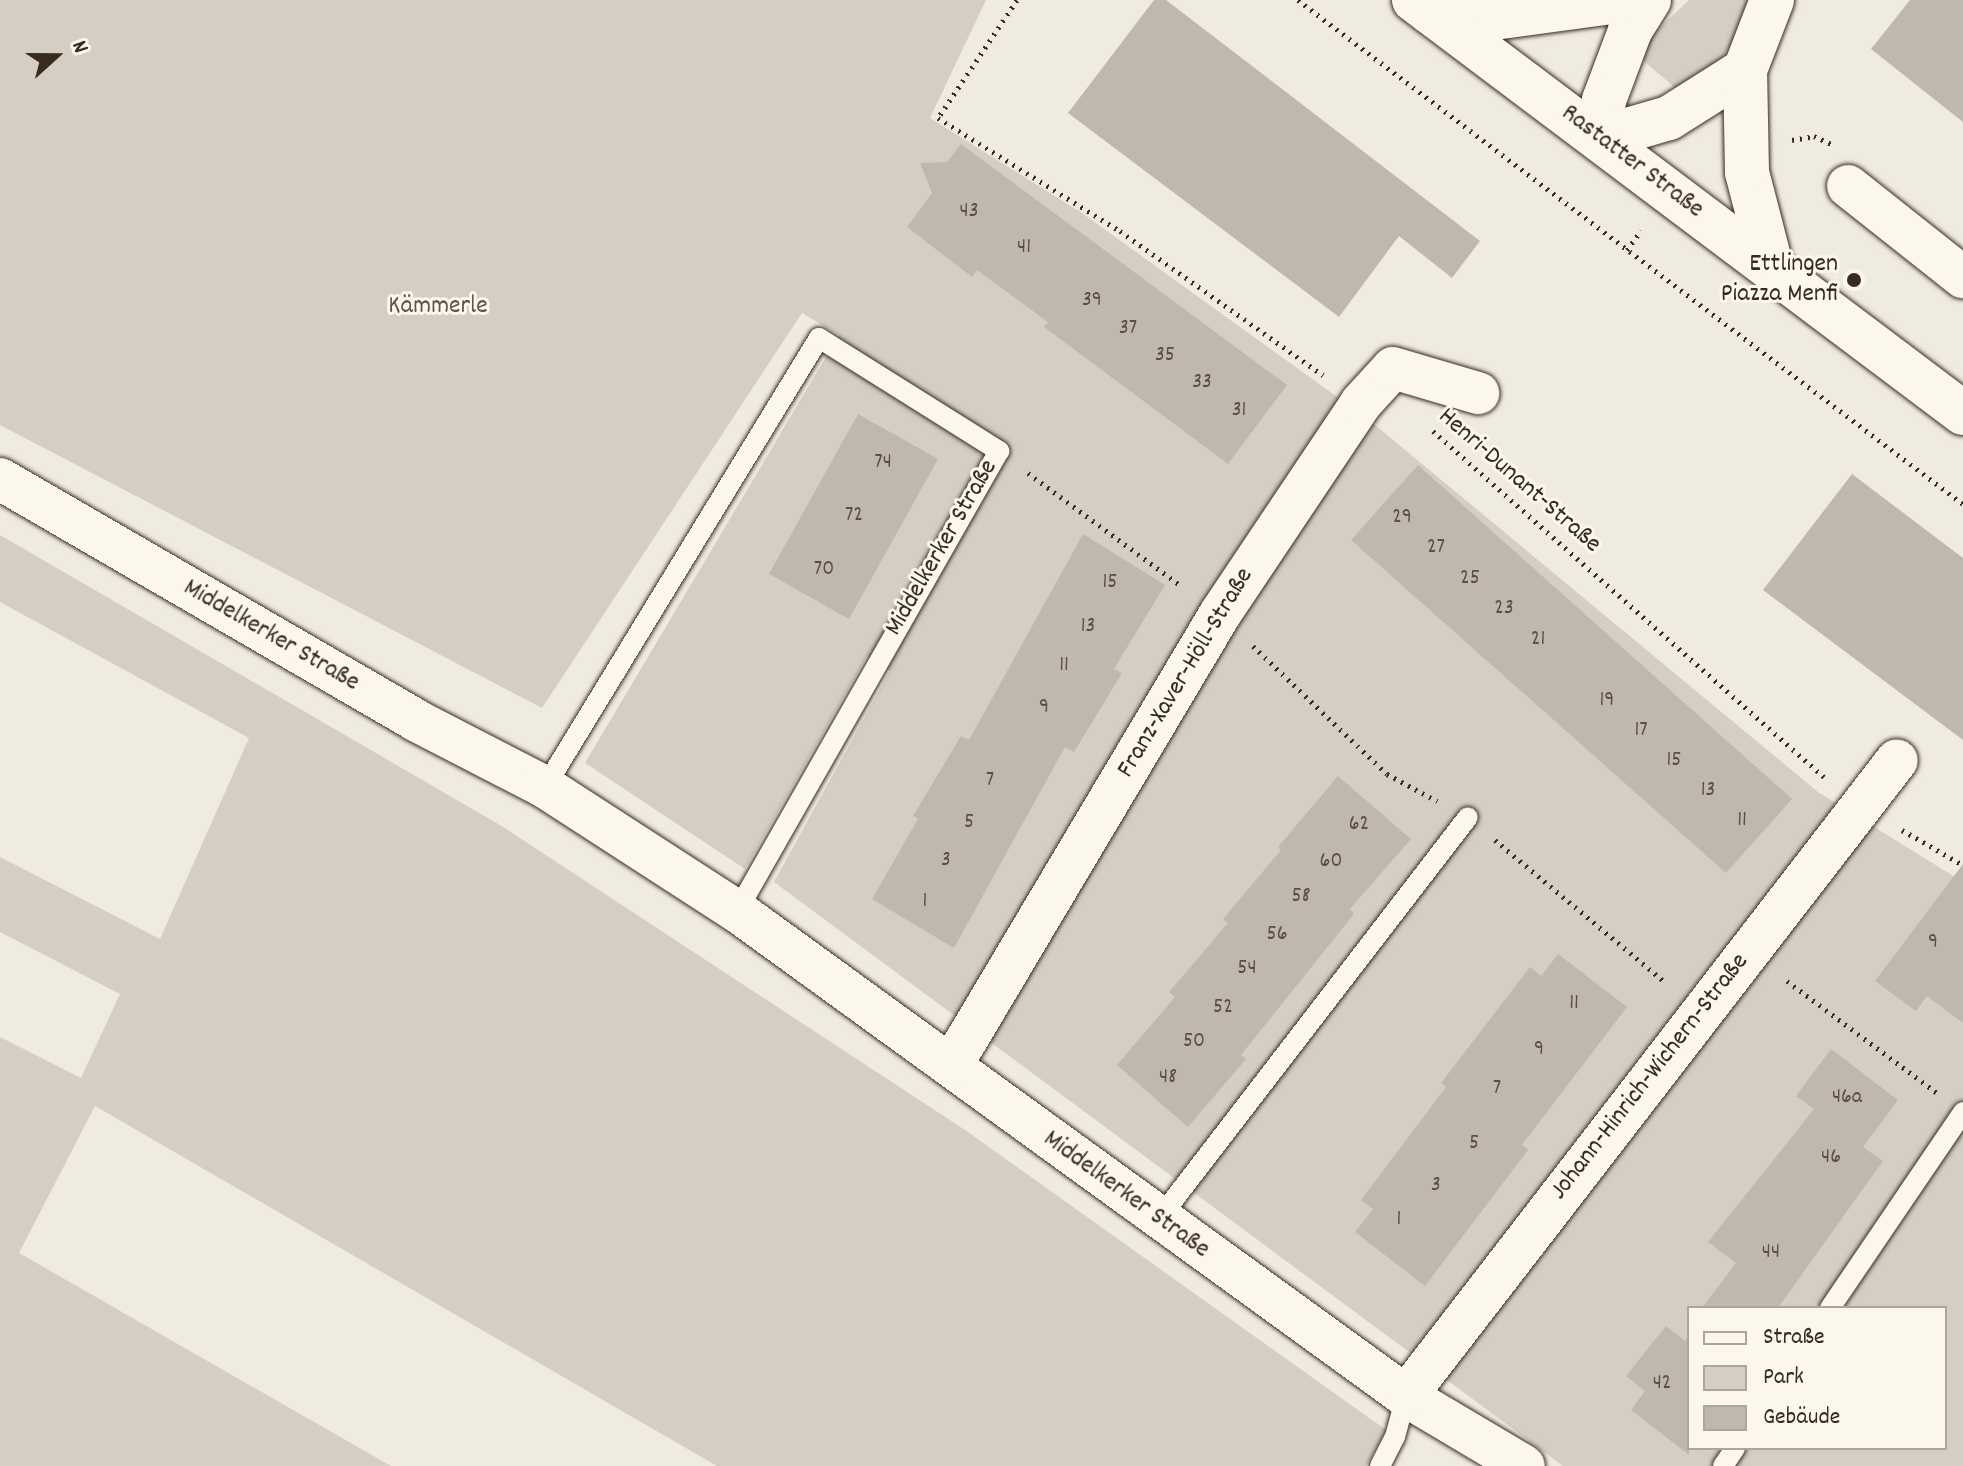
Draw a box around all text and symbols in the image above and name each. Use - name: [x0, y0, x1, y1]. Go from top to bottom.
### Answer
- north arrow: [16, 16, 96, 96]
- text: N: [62, 37, 95, 58]
- street label: Rastatter Straße: [1555, 98, 1709, 226]
- house number: 43: [960, 199, 978, 225]
- house number: 41: [1017, 235, 1031, 261]
- place label: Ettlingen Piazza Menfi: [1721, 249, 1838, 310]
- marker: Ettlingen Piazza Menfi: [1845, 271, 1863, 289]
- house number: 39: [1082, 288, 1102, 314]
- park label: Kämmerle: [388, 291, 488, 323]
- house number: 37: [1119, 316, 1137, 342]
- house number: 35: [1155, 343, 1175, 369]
- house number: 33: [1192, 370, 1212, 396]
- house number: 31: [1232, 398, 1246, 424]
- street label: Henri-Dunant-Straße: [1431, 402, 1607, 560]
- house number: 74: [874, 450, 892, 476]
- street label: Middelkerker Straße: [879, 454, 1005, 642]
- house number: 72: [845, 503, 863, 529]
- house number: 29: [1392, 505, 1412, 531]
- house number: 27: [1427, 535, 1445, 561]
- house number: 70: [814, 557, 834, 583]
- street label: Franz-Xaver-Höll-Straße: [1111, 562, 1261, 784]
- house number: 25: [1460, 566, 1480, 592]
- house number: 15: [1102, 570, 1118, 596]
- street label: Middelkerker Straße: [177, 573, 365, 699]
- house number: 23: [1494, 596, 1514, 622]
- house number: 13: [1081, 614, 1095, 640]
- house number: 21: [1531, 627, 1545, 653]
- house number: 11: [1059, 653, 1069, 679]
- house number: 19: [1600, 688, 1614, 714]
- house number: 9: [1039, 695, 1049, 721]
- house number: 17: [1634, 718, 1648, 744]
- house number: 15: [1666, 748, 1682, 774]
- house number: 7: [986, 768, 994, 794]
- house number: 13: [1701, 778, 1715, 804]
- house number: 11: [1737, 808, 1747, 834]
- house number: 5: [964, 810, 974, 836]
- house number: 62: [1349, 812, 1369, 838]
- house number: 3: [941, 848, 951, 874]
- house number: 60: [1320, 849, 1342, 875]
- house number: 58: [1291, 884, 1311, 910]
- house number: 1: [923, 889, 927, 915]
- house number: 56: [1267, 922, 1287, 948]
- house number: 9: [1928, 930, 1938, 956]
- street label: Johann-Hinrich-Wichern-Straße: [1544, 947, 1756, 1207]
- house number: 54: [1237, 956, 1257, 982]
- house number: 11: [1569, 991, 1579, 1017]
- house number: 52: [1213, 995, 1233, 1021]
- house number: 50: [1183, 1029, 1205, 1055]
- house number: 9: [1534, 1037, 1544, 1063]
- house number: 48: [1159, 1065, 1177, 1091]
- house number: 7: [1493, 1076, 1501, 1102]
- house number: 46a: [1832, 1085, 1862, 1111]
- street label: Middelkerker Straße: [1037, 1124, 1215, 1266]
- house number: 5: [1469, 1131, 1479, 1157]
- house number: 46: [1821, 1145, 1841, 1171]
- house number: 3: [1431, 1173, 1441, 1199]
- house number: 1: [1397, 1207, 1401, 1233]
- house number: 44: [1762, 1240, 1780, 1266]
- legend: [1687, 1306, 1947, 1450]
- text: Straße: [1763, 1321, 1825, 1355]
- text: Park: [1763, 1361, 1804, 1395]
- house number: 42: [1653, 1371, 1671, 1397]
- text: Gebäude: [1763, 1401, 1840, 1435]

